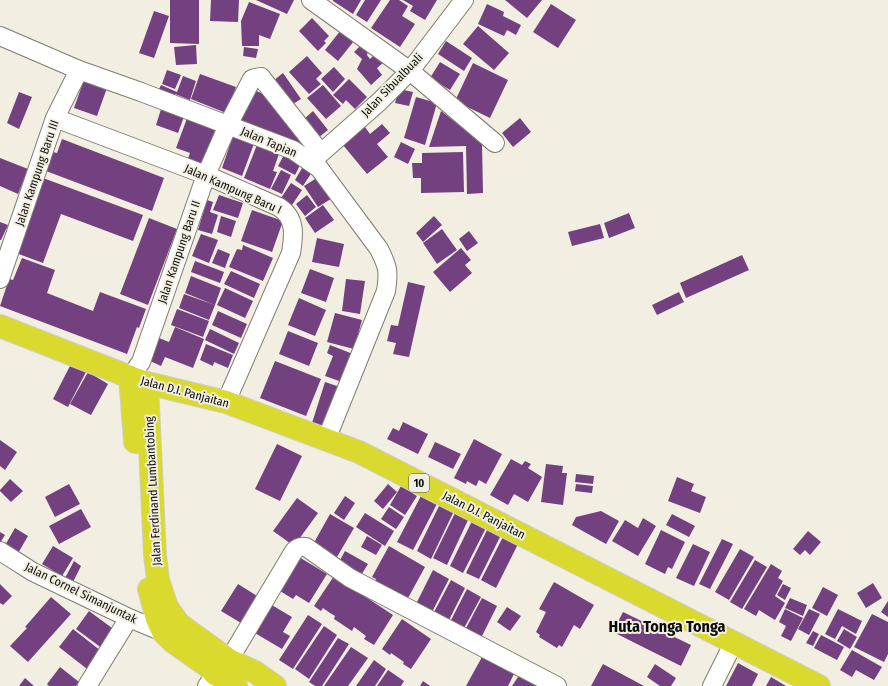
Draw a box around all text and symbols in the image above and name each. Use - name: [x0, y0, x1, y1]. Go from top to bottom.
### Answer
- street label: Jalan Sibualbuali: [358, 51, 426, 119]
- street label: Jalan Kampung Baru III: [12, 118, 62, 228]
- street label: Jalan Tapian: [239, 124, 299, 160]
- street label: Jalan Kampung Baru I: [182, 161, 284, 217]
- street label: Jalan Kampung Baru II: [155, 199, 203, 305]
- street label: Jalan D.I. Panjaitan: [139, 373, 231, 411]
- street label: Jalan Ferdinand Lumbantobing: [142, 416, 164, 566]
- road number: 10: [409, 474, 429, 492]
- street label: Jalan D.I. Panjaitan: [440, 488, 528, 542]
- street label: Jalan Cornel Simanjuntak: [23, 560, 140, 626]
- district label: Huta Tonga Tonga: [609, 617, 725, 636]

